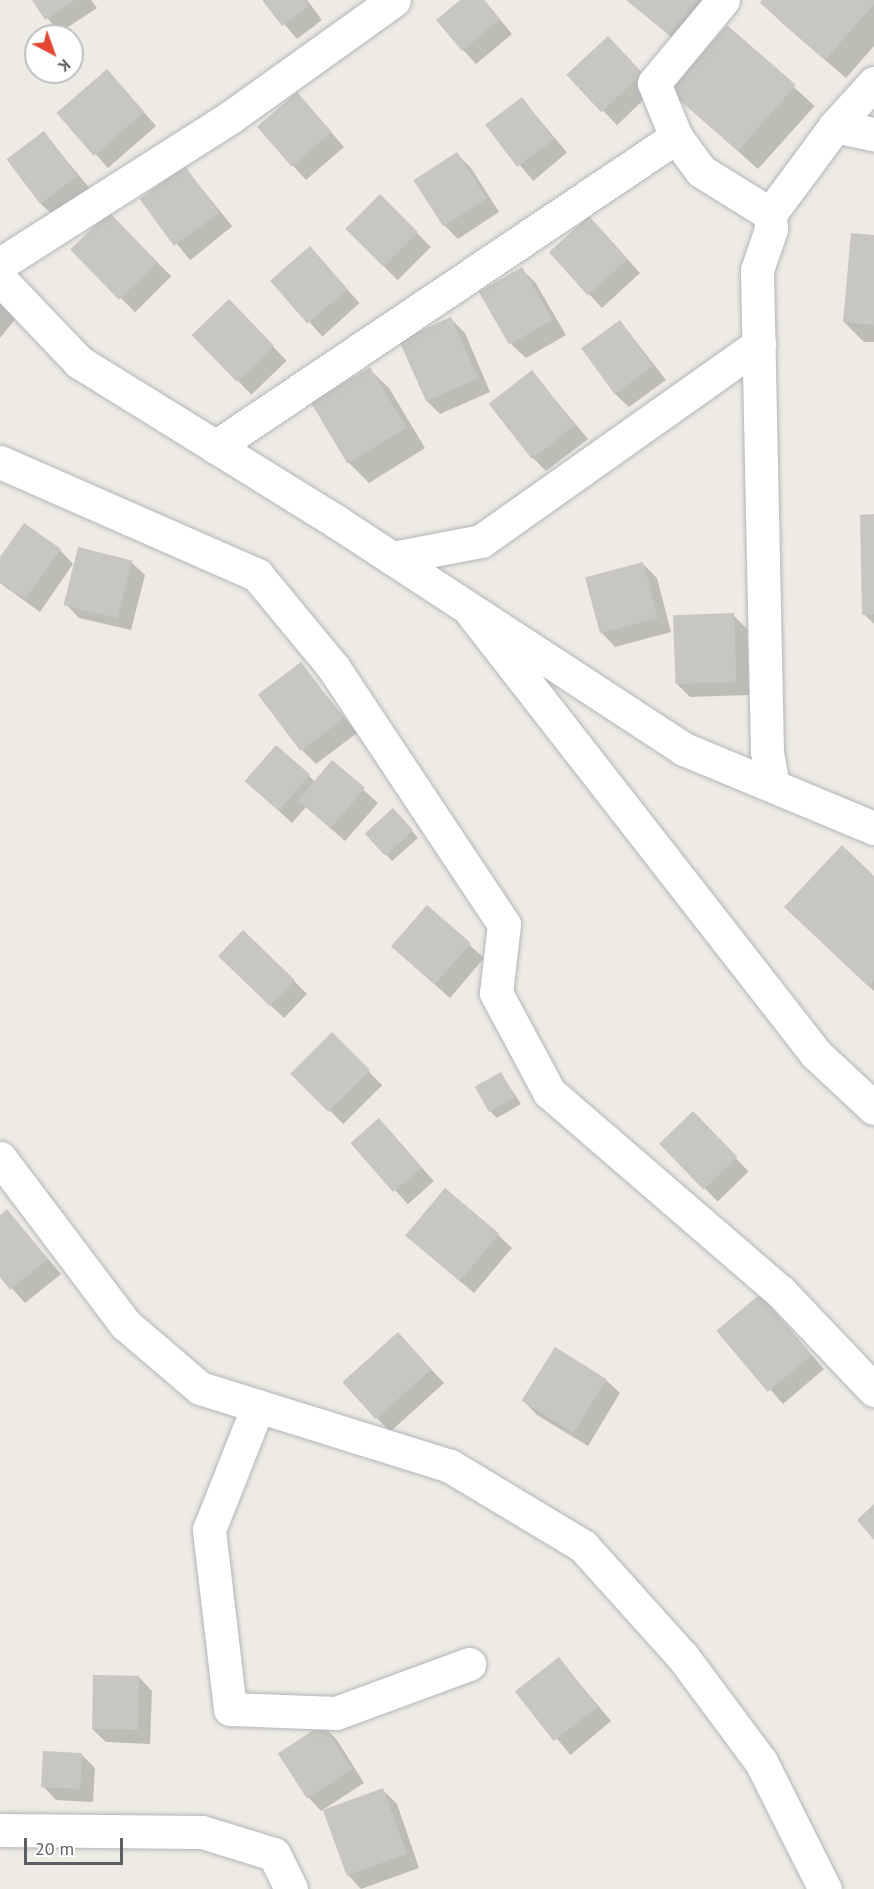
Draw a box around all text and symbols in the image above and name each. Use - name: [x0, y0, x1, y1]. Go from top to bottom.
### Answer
- north arrow: [24, 24, 84, 84]
- text: K: [54, 55, 75, 77]
- scale bar: [27, 1826, 126, 1864]
- text: 20 m: [35, 1837, 74, 1860]

